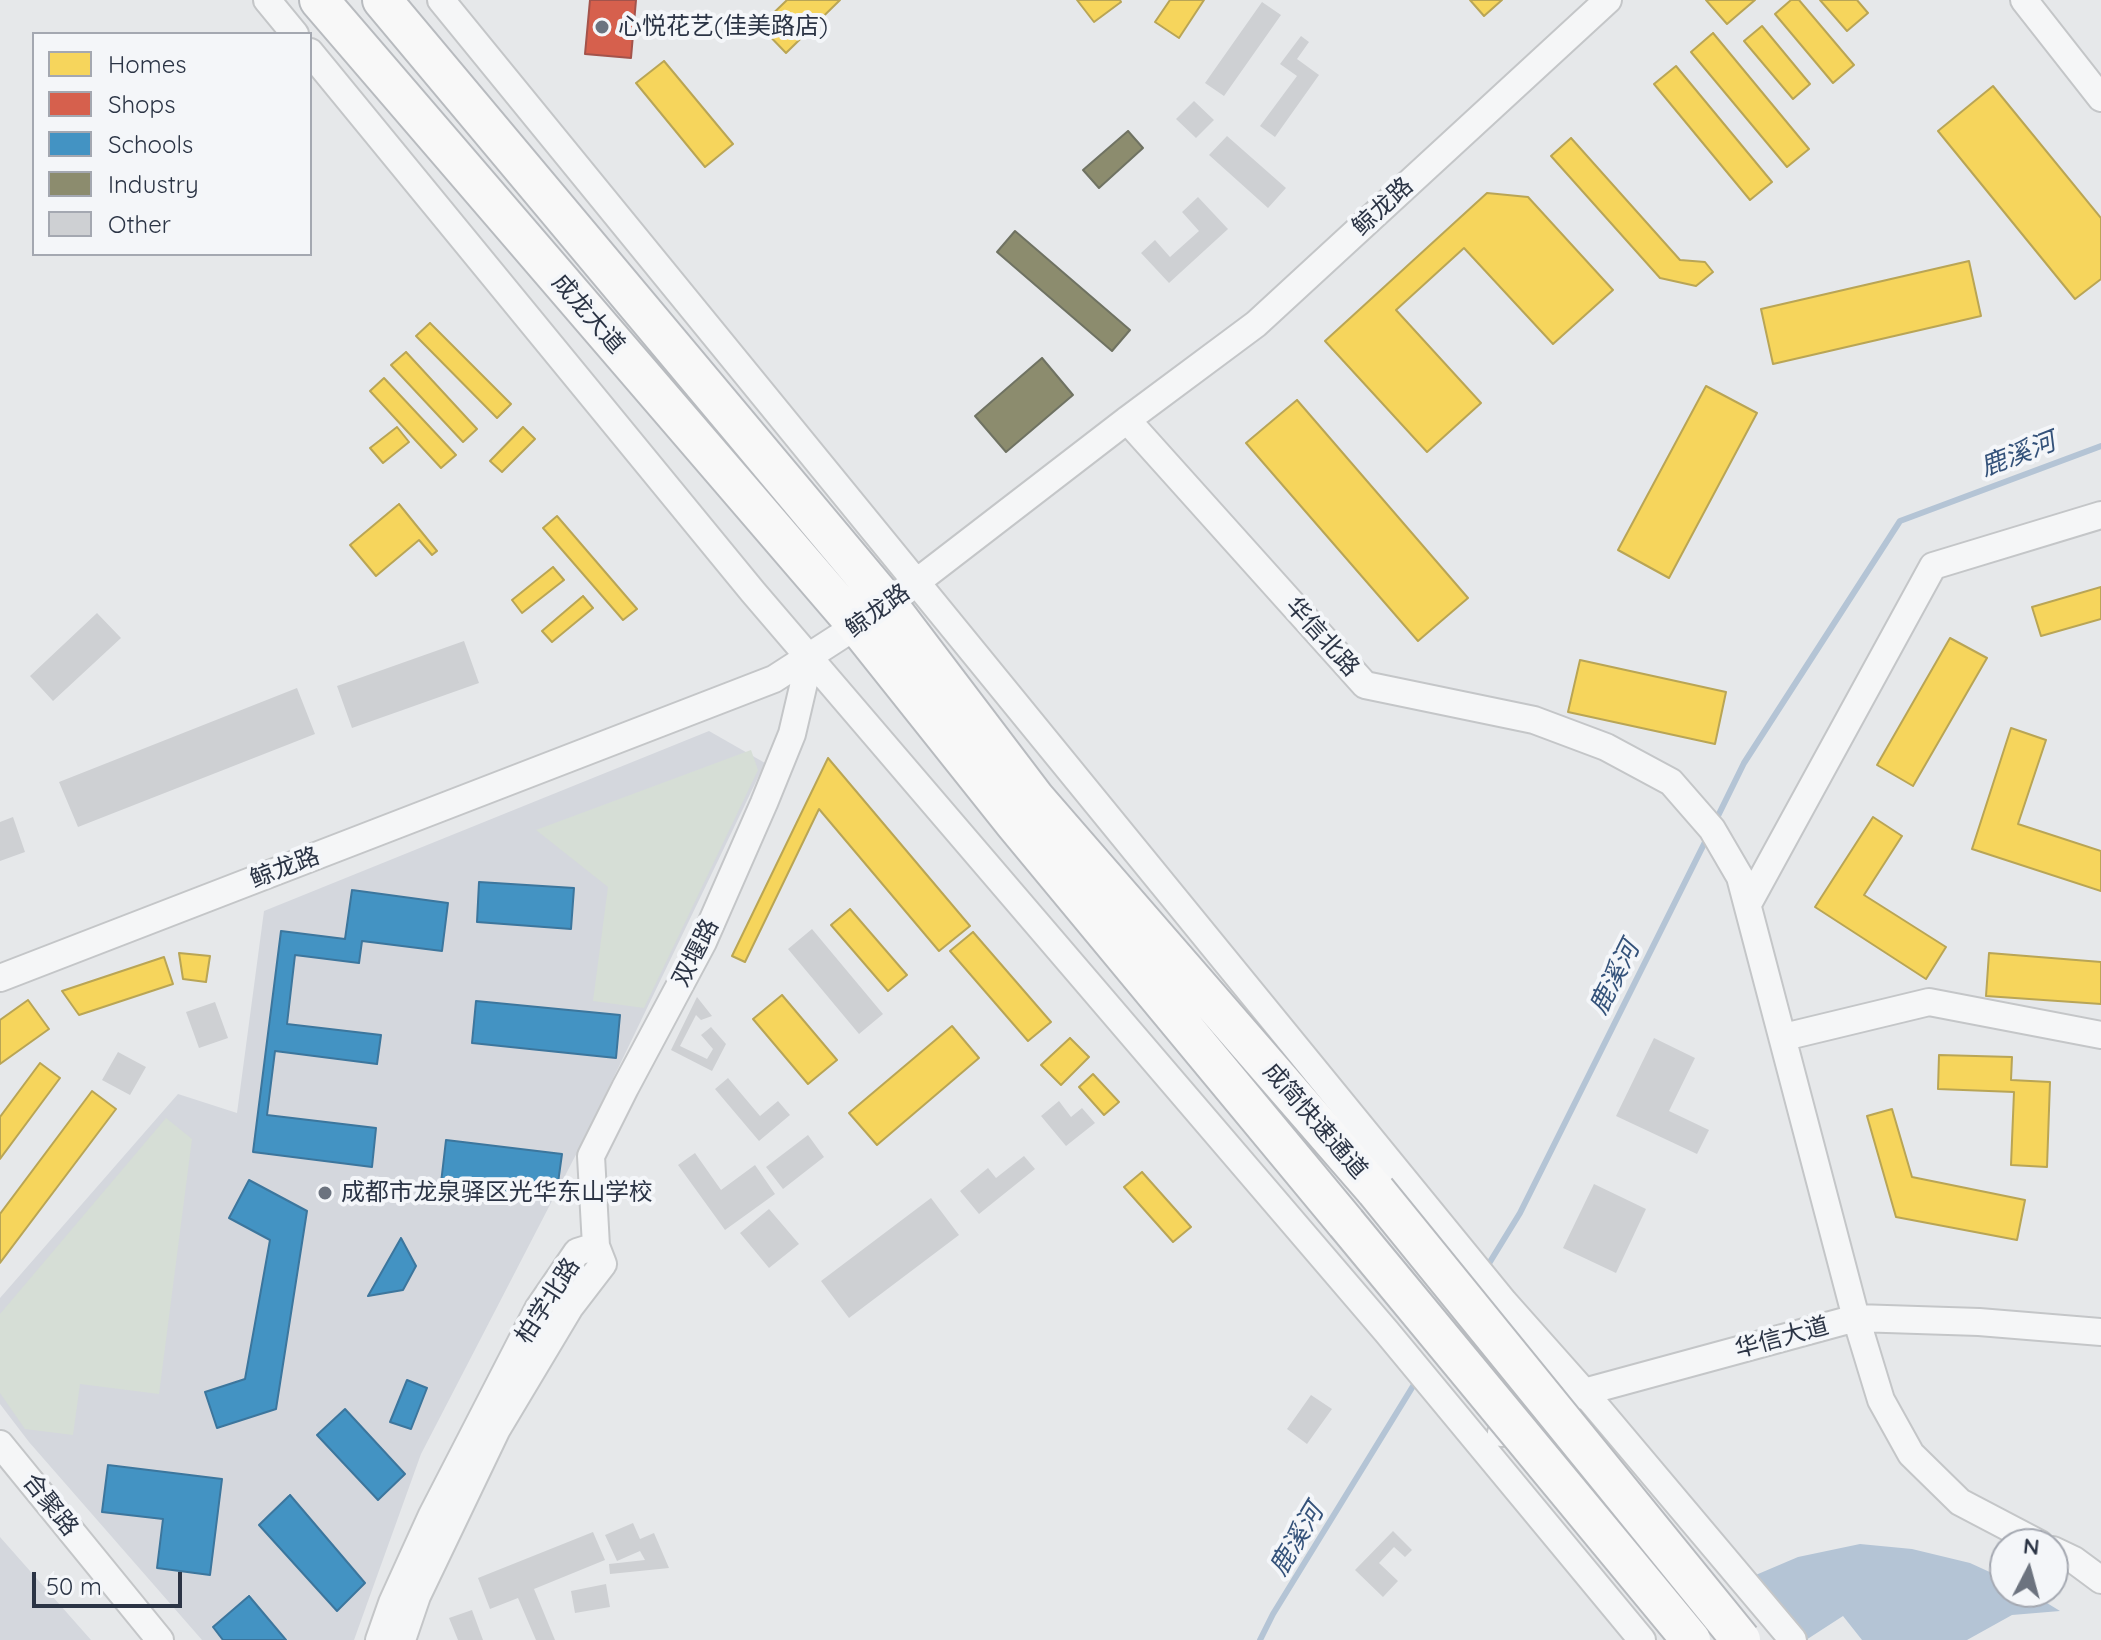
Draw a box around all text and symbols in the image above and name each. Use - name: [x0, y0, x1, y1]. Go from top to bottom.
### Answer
- place label: 心悦花艺(佳美路店): [618, 13, 828, 41]
- marker: 心悦花艺(佳美路店): [593, 18, 611, 36]
- legend: [32, 32, 312, 256]
- text: Homes: [108, 49, 186, 79]
- text: Shops: [108, 89, 175, 119]
- text: Schools: [108, 129, 193, 159]
- text: Industry: [108, 169, 199, 199]
- street label: 鲸龙路: [1347, 172, 1419, 242]
- text: Other: [108, 209, 171, 239]
- street label: 成龙大道: [546, 268, 630, 360]
- water label: 鹿溪河: [1976, 426, 2060, 484]
- street label: 鲸龙路: [840, 578, 916, 644]
- street label: 华信北路: [1279, 592, 1365, 682]
- street label: 鲸龙路: [246, 842, 324, 894]
- street label: 双堰路: [667, 914, 725, 992]
- water label: 鹿溪河: [1583, 936, 1647, 1020]
- street label: 成简快速通道: [1257, 1057, 1373, 1185]
- place label: 成都市龙泉驿区光华东山学校: [341, 1179, 653, 1207]
- marker: 成都市龙泉驿区光华东山学校: [316, 1184, 334, 1202]
- street label: 柏学北路: [510, 1253, 586, 1349]
- street label: 华信大道: [1732, 1312, 1832, 1364]
- street label: 合聚路: [16, 1468, 84, 1542]
- water label: 鹿溪河: [1264, 1499, 1330, 1581]
- north arrow: [1989, 1528, 2069, 1608]
- text: N: [2022, 1531, 2041, 1561]
- scale bar: [36, 1556, 186, 1606]
- text: 50 m: [46, 1571, 102, 1601]

